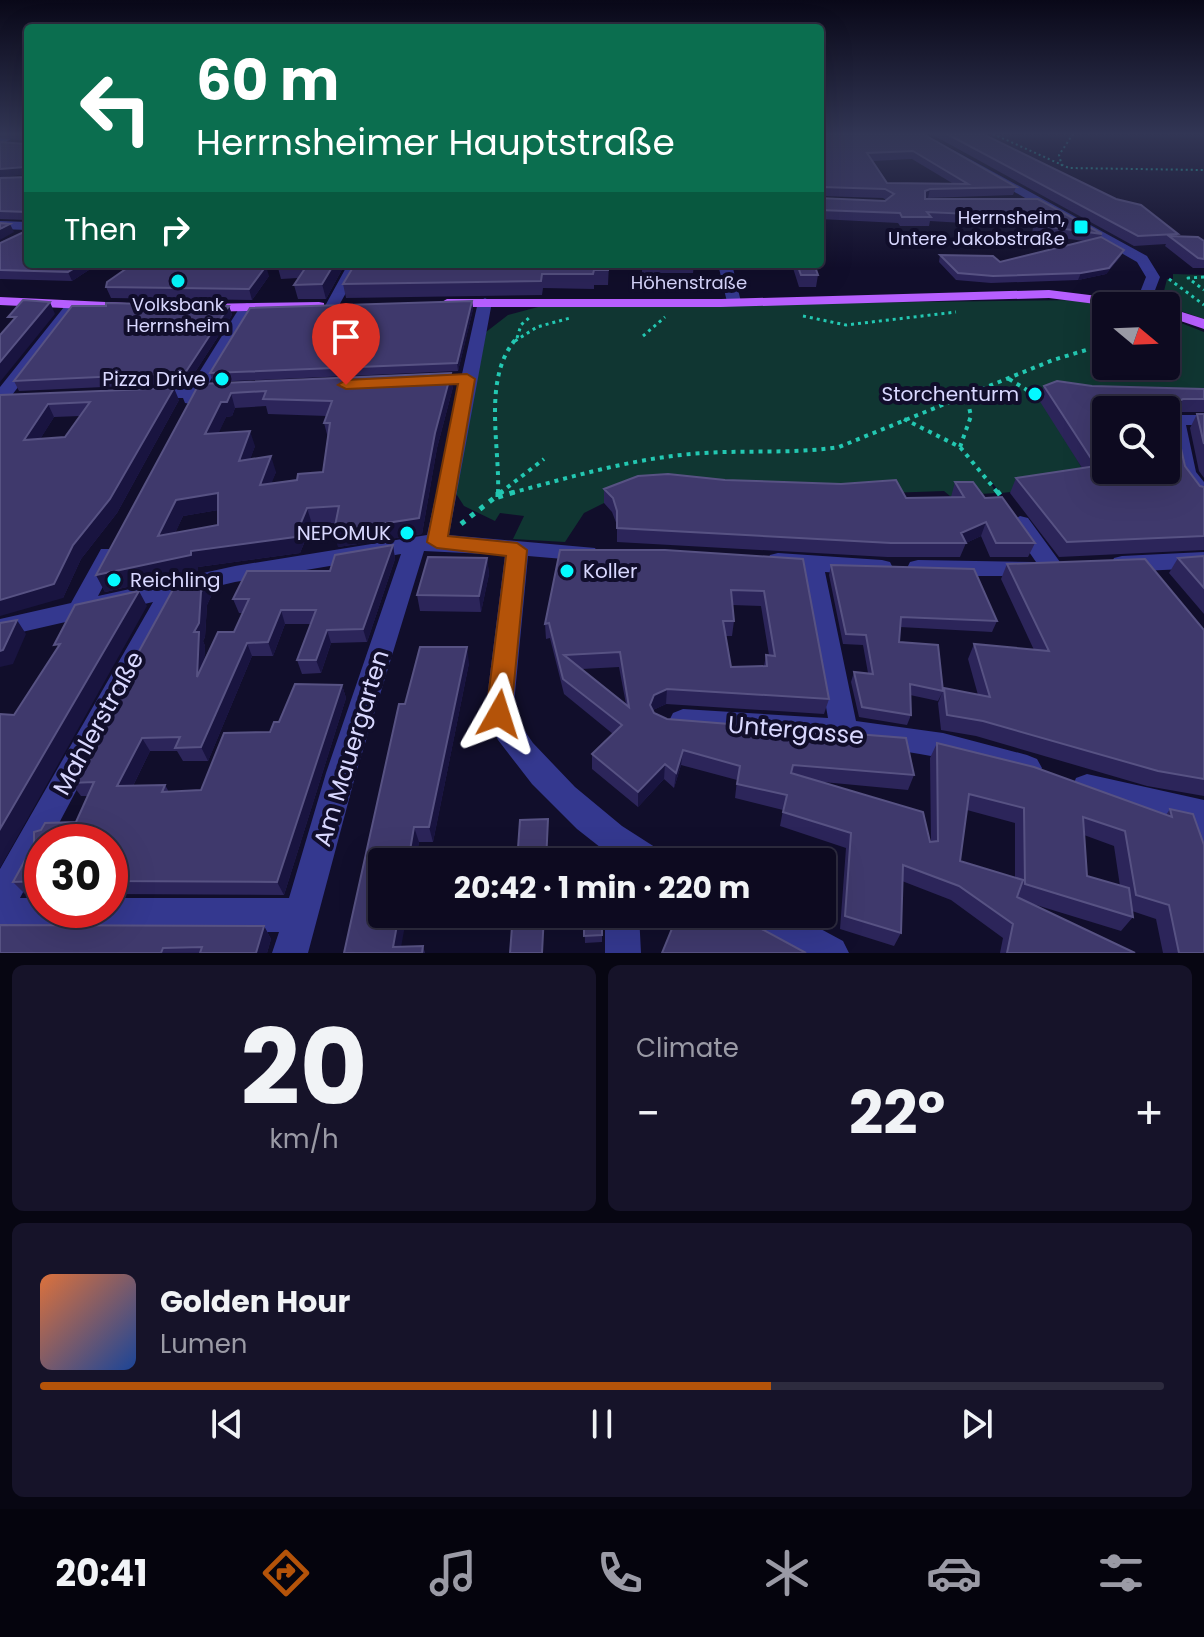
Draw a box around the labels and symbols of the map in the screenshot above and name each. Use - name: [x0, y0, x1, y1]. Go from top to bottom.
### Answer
- place label: Herrnsheim, Untere Jakobstraße: [888, 205, 1065, 251]
- marker: Herrnsheim, Untere Jakobstraße: [1072, 218, 1090, 236]
- street label: Höhenstraße: [631, 270, 747, 295]
- marker: Volksbank Herrnsheim: [169, 272, 187, 290]
- place label: Volksbank Herrnsheim: [126, 292, 230, 338]
- north arrow: [1092, 292, 1180, 380]
- pin: [312, 303, 380, 385]
- place label: Pizza Drive: [102, 365, 206, 393]
- marker: Pizza Drive: [213, 370, 231, 388]
- place label: Storchenturm: [881, 380, 1019, 408]
- marker: Storchenturm: [1026, 385, 1044, 403]
- place label: NEPOMUK: [297, 519, 391, 547]
- marker: NEPOMUK: [398, 524, 416, 542]
- place label: Koller: [583, 557, 637, 585]
- marker: Koller: [558, 562, 576, 580]
- place label: Reichling: [130, 566, 221, 594]
- marker: Reichling: [105, 571, 123, 589]
- street label: Mahlerstraße: [45, 645, 151, 801]
- street label: Am Mauergarten: [305, 646, 397, 850]
- position arrow: [457, 672, 541, 756]
- street label: Untergasse: [727, 708, 865, 752]
- speed limit sign: 30: [24, 824, 128, 928]

